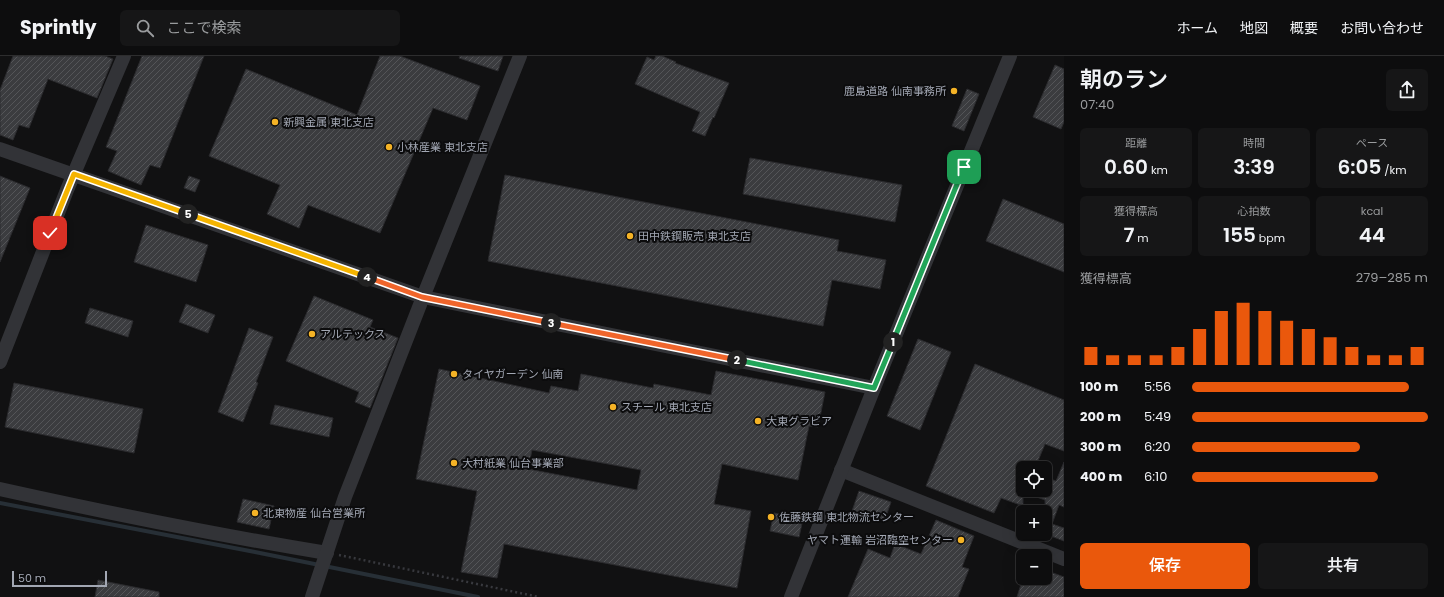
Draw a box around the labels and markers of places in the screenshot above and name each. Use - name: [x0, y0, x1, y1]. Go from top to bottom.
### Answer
- place label: 鹿島道路 仙南事務所: [844, 83, 947, 99]
- marker: 鹿島道路 仙南事務所: [949, 86, 959, 96]
- place label: 新興金属 東北支店: [283, 114, 374, 130]
- marker: 新興金属 東北支店: [270, 117, 280, 127]
- place label: 小林産業 東北支店: [397, 139, 488, 155]
- marker: 小林産業 東北支店: [384, 142, 394, 152]
- pin: [947, 150, 981, 184]
- pin: 5: [178, 204, 198, 224]
- pin: [33, 216, 67, 250]
- place label: 田中鉄鋼販売 東北支店: [638, 228, 751, 244]
- marker: 田中鉄鋼販売 東北支店: [625, 231, 635, 241]
- pin: 4: [357, 267, 377, 287]
- pin: 3: [541, 313, 561, 333]
- place label: アルテックス: [320, 326, 386, 342]
- marker: アルテックス: [307, 329, 317, 339]
- pin: 1: [883, 332, 903, 352]
- pin: 2: [727, 350, 747, 370]
- place label: タイヤガーデン 仙南: [462, 366, 564, 382]
- marker: タイヤガーデン 仙南: [449, 369, 459, 379]
- place label: スチール 東北支店: [621, 399, 712, 415]
- marker: スチール 東北支店: [608, 402, 618, 412]
- place label: 大東グラビア: [766, 413, 832, 429]
- marker: 大東グラビア: [753, 416, 763, 426]
- place label: 大村紙業 仙台事業部: [462, 455, 564, 471]
- marker: 大村紙業 仙台事業部: [449, 458, 459, 468]
- place label: 北東物産 仙台営業所: [263, 505, 366, 521]
- marker: 北東物産 仙台営業所: [250, 508, 260, 518]
- place label: 佐藤鉄鋼 東北物流センター: [779, 509, 914, 525]
- marker: 佐藤鉄鋼 東北物流センター: [766, 512, 776, 522]
- place label: ヤマト運輸 岩沼臨空センター: [807, 532, 953, 548]
- marker: ヤマト運輸 岩沼臨空センター: [956, 535, 966, 545]

